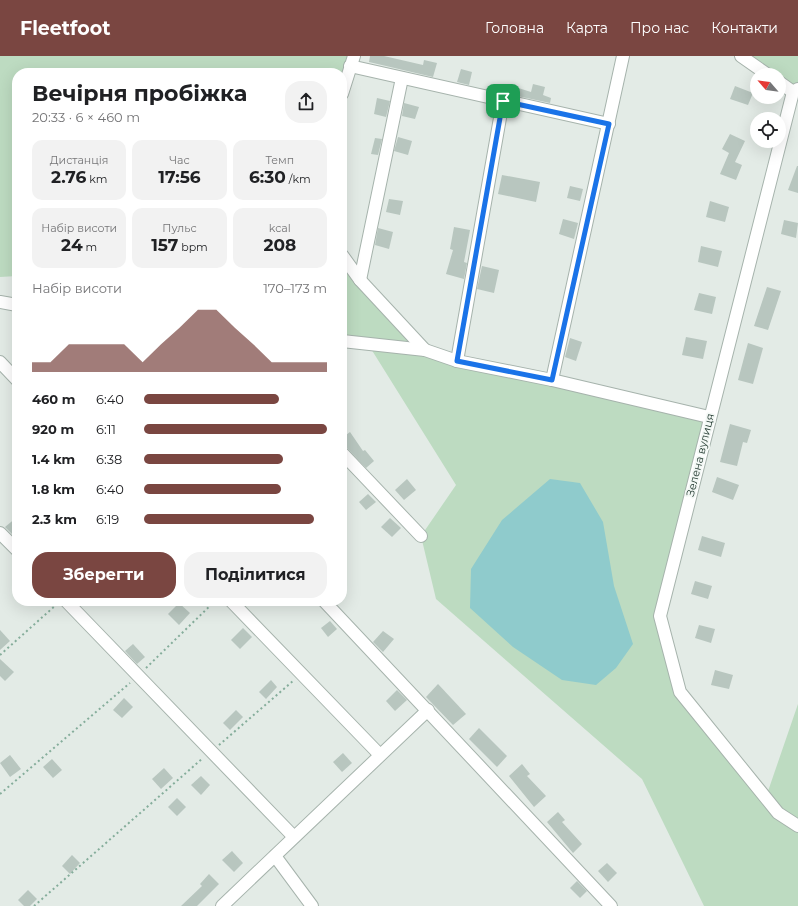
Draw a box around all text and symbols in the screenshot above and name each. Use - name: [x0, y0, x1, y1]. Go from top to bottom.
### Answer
- text: Fleetfoot: [20, 17, 110, 40]
- text: Головна: [485, 19, 544, 37]
- text: Карта: [566, 19, 608, 37]
- text: Про нас: [630, 19, 689, 37]
- text: Контакти: [711, 19, 778, 37]
- north arrow: [750, 68, 786, 104]
- map controls: [750, 68, 786, 148]
- text: Вечірня пробіжка: [32, 80, 247, 107]
- button: share: [285, 81, 327, 123]
- pin: [486, 84, 520, 118]
- icon: arrive: [492, 90, 514, 112]
- text: 20:33 · 6 × 460 m: [32, 109, 140, 125]
- button: locate: [750, 112, 786, 148]
- text: Дистанція: [50, 153, 108, 167]
- text: Час: [169, 153, 190, 167]
- text: Темп: [265, 153, 294, 167]
- text: 2.76: [51, 167, 86, 187]
- text: 17:56: [158, 167, 201, 187]
- text: 6:30: [249, 167, 286, 187]
- text: km: [86, 172, 107, 186]
- text: /km: [286, 172, 311, 186]
- text: Набір висоти: [41, 221, 117, 235]
- text: Пульс: [162, 221, 197, 235]
- text: kcal: [269, 221, 291, 235]
- text: 24: [61, 235, 83, 255]
- text: 157: [151, 235, 178, 255]
- text: 208: [263, 235, 296, 255]
- text: m: [83, 240, 97, 254]
- text: bpm: [178, 240, 208, 254]
- text: Набір висоти: [32, 280, 122, 296]
- text: 170–173 m: [263, 280, 327, 296]
- text: 460 m: [32, 391, 75, 407]
- text: 6:40: [96, 391, 124, 407]
- street label: Зелена вулиця: [683, 412, 717, 498]
- text: 920 m: [32, 421, 74, 437]
- text: 6:11: [96, 421, 116, 437]
- text: 1.4 km: [32, 451, 75, 467]
- text: 6:38: [96, 451, 122, 467]
- text: 1.8 km: [32, 481, 75, 497]
- text: 6:40: [96, 481, 124, 497]
- text: 2.3 km: [32, 511, 77, 527]
- text: 6:19: [96, 511, 119, 527]
- button: Зберегти: [32, 552, 176, 598]
- button: Поділитися: [184, 552, 327, 598]

